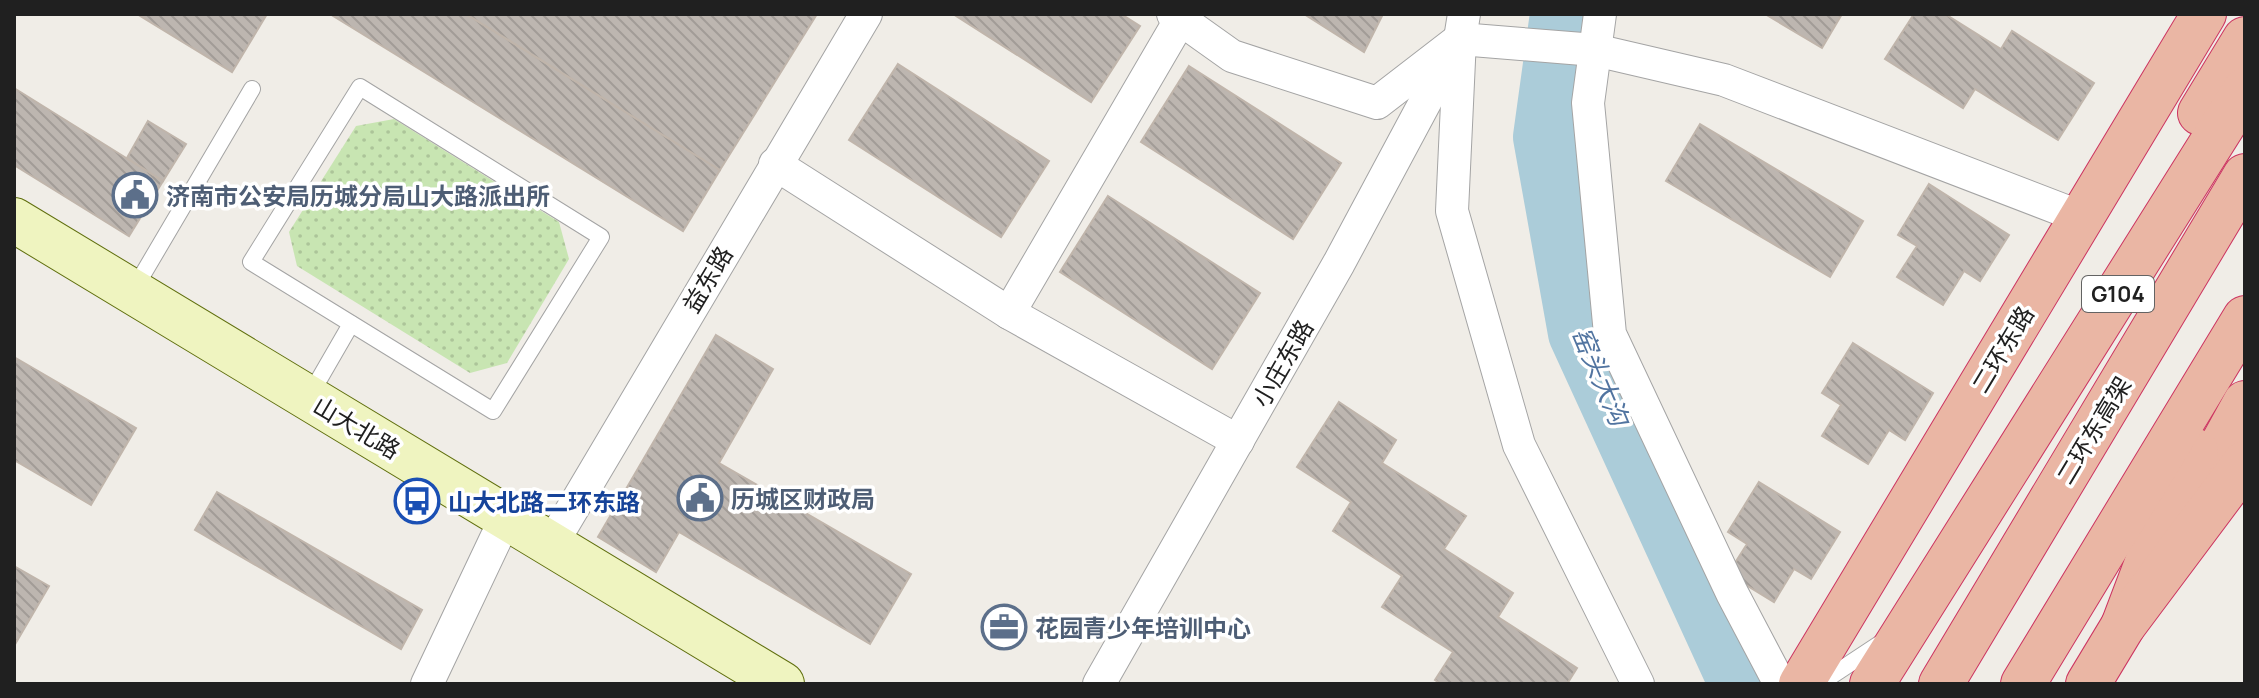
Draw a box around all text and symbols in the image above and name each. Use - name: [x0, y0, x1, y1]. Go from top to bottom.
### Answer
- public building icon: 济南市公安局历城分局山大路派出所: [111, 171, 159, 219]
- place label: 济南市公安局历城分局山大路派出所: [166, 179, 550, 212]
- street label: 益东路: [674, 240, 740, 318]
- road number: G104: [2082, 276, 2154, 312]
- street label: 二环东路: [1963, 299, 2041, 399]
- street label: 小庄东路: [1244, 313, 1320, 413]
- water label: 窑头大沟: [1564, 321, 1639, 434]
- street label: 二环东高架: [2048, 370, 2138, 490]
- street label: 山大北路: [307, 388, 407, 466]
- public building icon: 历城区财政局: [676, 474, 724, 522]
- bus stop icon: 山大北路二环东路: [393, 477, 441, 525]
- place label: 历城区财政局: [731, 482, 875, 515]
- place label: 山大北路二环东路: [448, 485, 640, 518]
- office icon: 花园青少年培训中心: [980, 603, 1028, 651]
- place label: 花园青少年培训中心: [1035, 611, 1251, 644]

